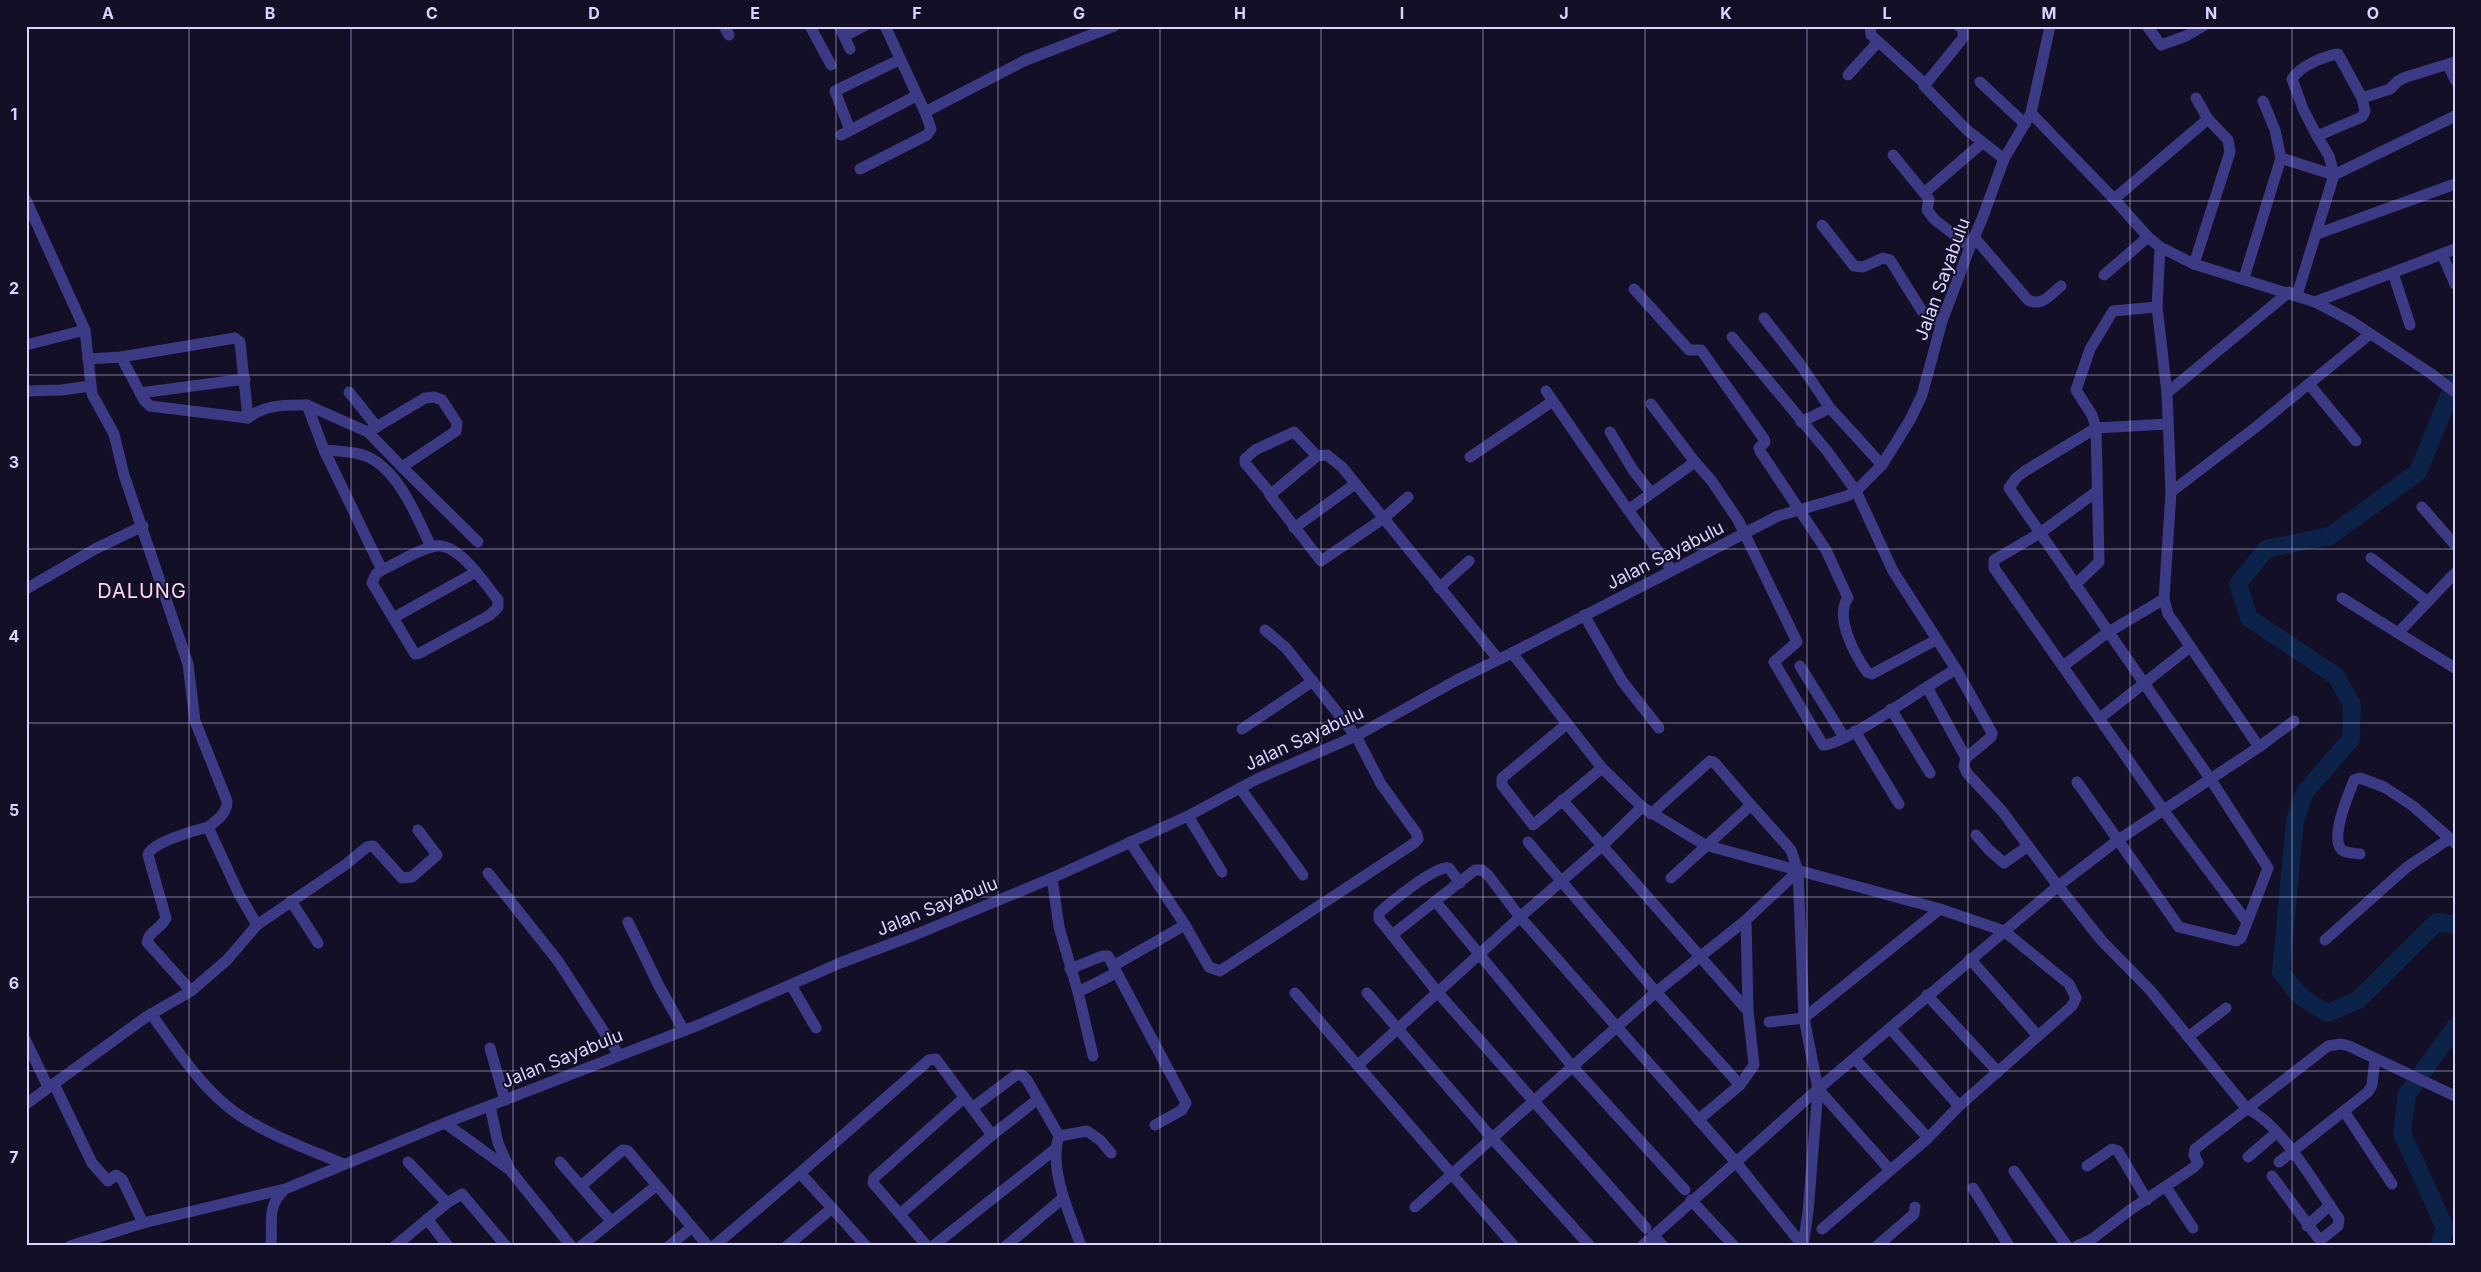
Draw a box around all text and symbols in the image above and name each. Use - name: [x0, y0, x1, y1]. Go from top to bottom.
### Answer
- text: A: [102, 3, 114, 23]
- text: B: [265, 3, 275, 23]
- text: C: [426, 3, 438, 23]
- text: D: [588, 3, 600, 23]
- text: E: [750, 3, 760, 23]
- text: F: [912, 3, 922, 23]
- text: G: [1073, 3, 1085, 23]
- text: H: [1234, 3, 1246, 23]
- text: I: [1400, 3, 1404, 23]
- text: J: [1559, 3, 1569, 23]
- text: K: [1720, 3, 1732, 23]
- text: L: [1882, 3, 1892, 23]
- text: M: [2042, 3, 2056, 23]
- text: N: [2205, 3, 2217, 23]
- text: O: [2367, 3, 2379, 23]
- text: 1: [11, 104, 17, 124]
- street label: Jalan Sayabulu: [1910, 215, 1974, 343]
- text: 2: [9, 278, 19, 298]
- text: 3: [9, 452, 19, 472]
- street label: Jalan Sayabulu: [1603, 516, 1727, 594]
- district label: DALUNG: [97, 579, 187, 603]
- text: 4: [9, 626, 20, 646]
- street label: Jalan Sayabulu: [1241, 701, 1367, 775]
- text: 5: [9, 800, 19, 820]
- street label: Jalan Sayabulu: [873, 872, 1001, 940]
- text: 6: [9, 973, 19, 993]
- street label: Jalan Sayabulu: [498, 1024, 626, 1092]
- text: 7: [9, 1147, 19, 1167]

